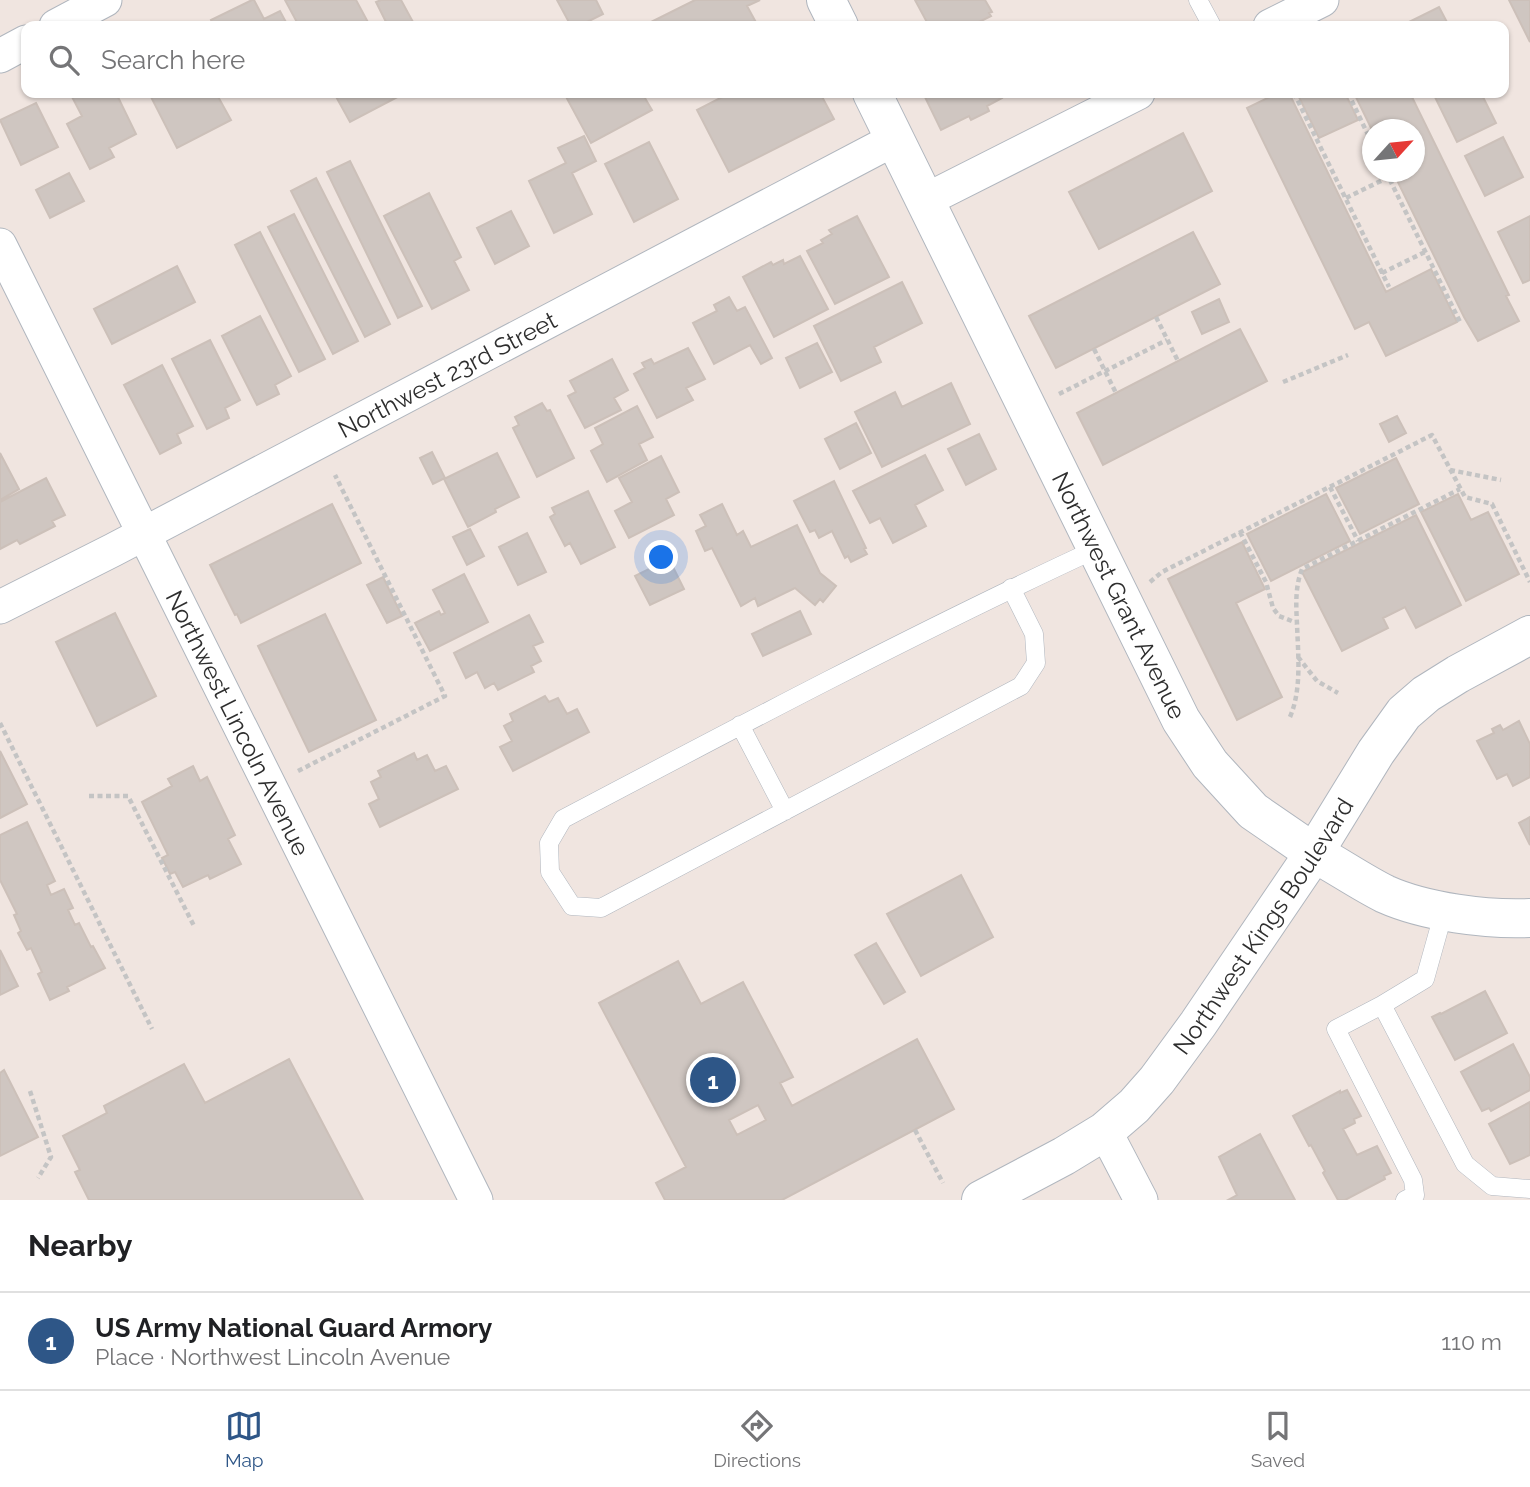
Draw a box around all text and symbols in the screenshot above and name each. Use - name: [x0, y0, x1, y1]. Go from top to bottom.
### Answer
- search box: [21, 21, 1509, 98]
- icon: search: [45, 41, 83, 79]
- text: Search here: [101, 45, 245, 75]
- north arrow: [1362, 119, 1425, 182]
- street label: Northwest 23rd Street: [333, 305, 561, 444]
- street label: Northwest Grant Avenue: [1046, 467, 1193, 724]
- your location: [644, 540, 678, 574]
- street label: Northwest Lincoln Avenue: [160, 586, 316, 860]
- street label: Northwest Kings Boulevard: [1166, 792, 1359, 1060]
- pin: 1: [690, 1054, 736, 1106]
- text: Nearby: [28, 1228, 132, 1263]
- text: US Army National Guard Armory: [95, 1313, 492, 1343]
- text: 1: [45, 1328, 57, 1355]
- text: 110 m: [1441, 1328, 1502, 1355]
- text: Place · Northwest Lincoln Avenue: [95, 1343, 450, 1370]
- tab: Map: [225, 1407, 264, 1471]
- tab: Directions: [713, 1407, 801, 1471]
- tab: Saved: [1251, 1407, 1305, 1471]

